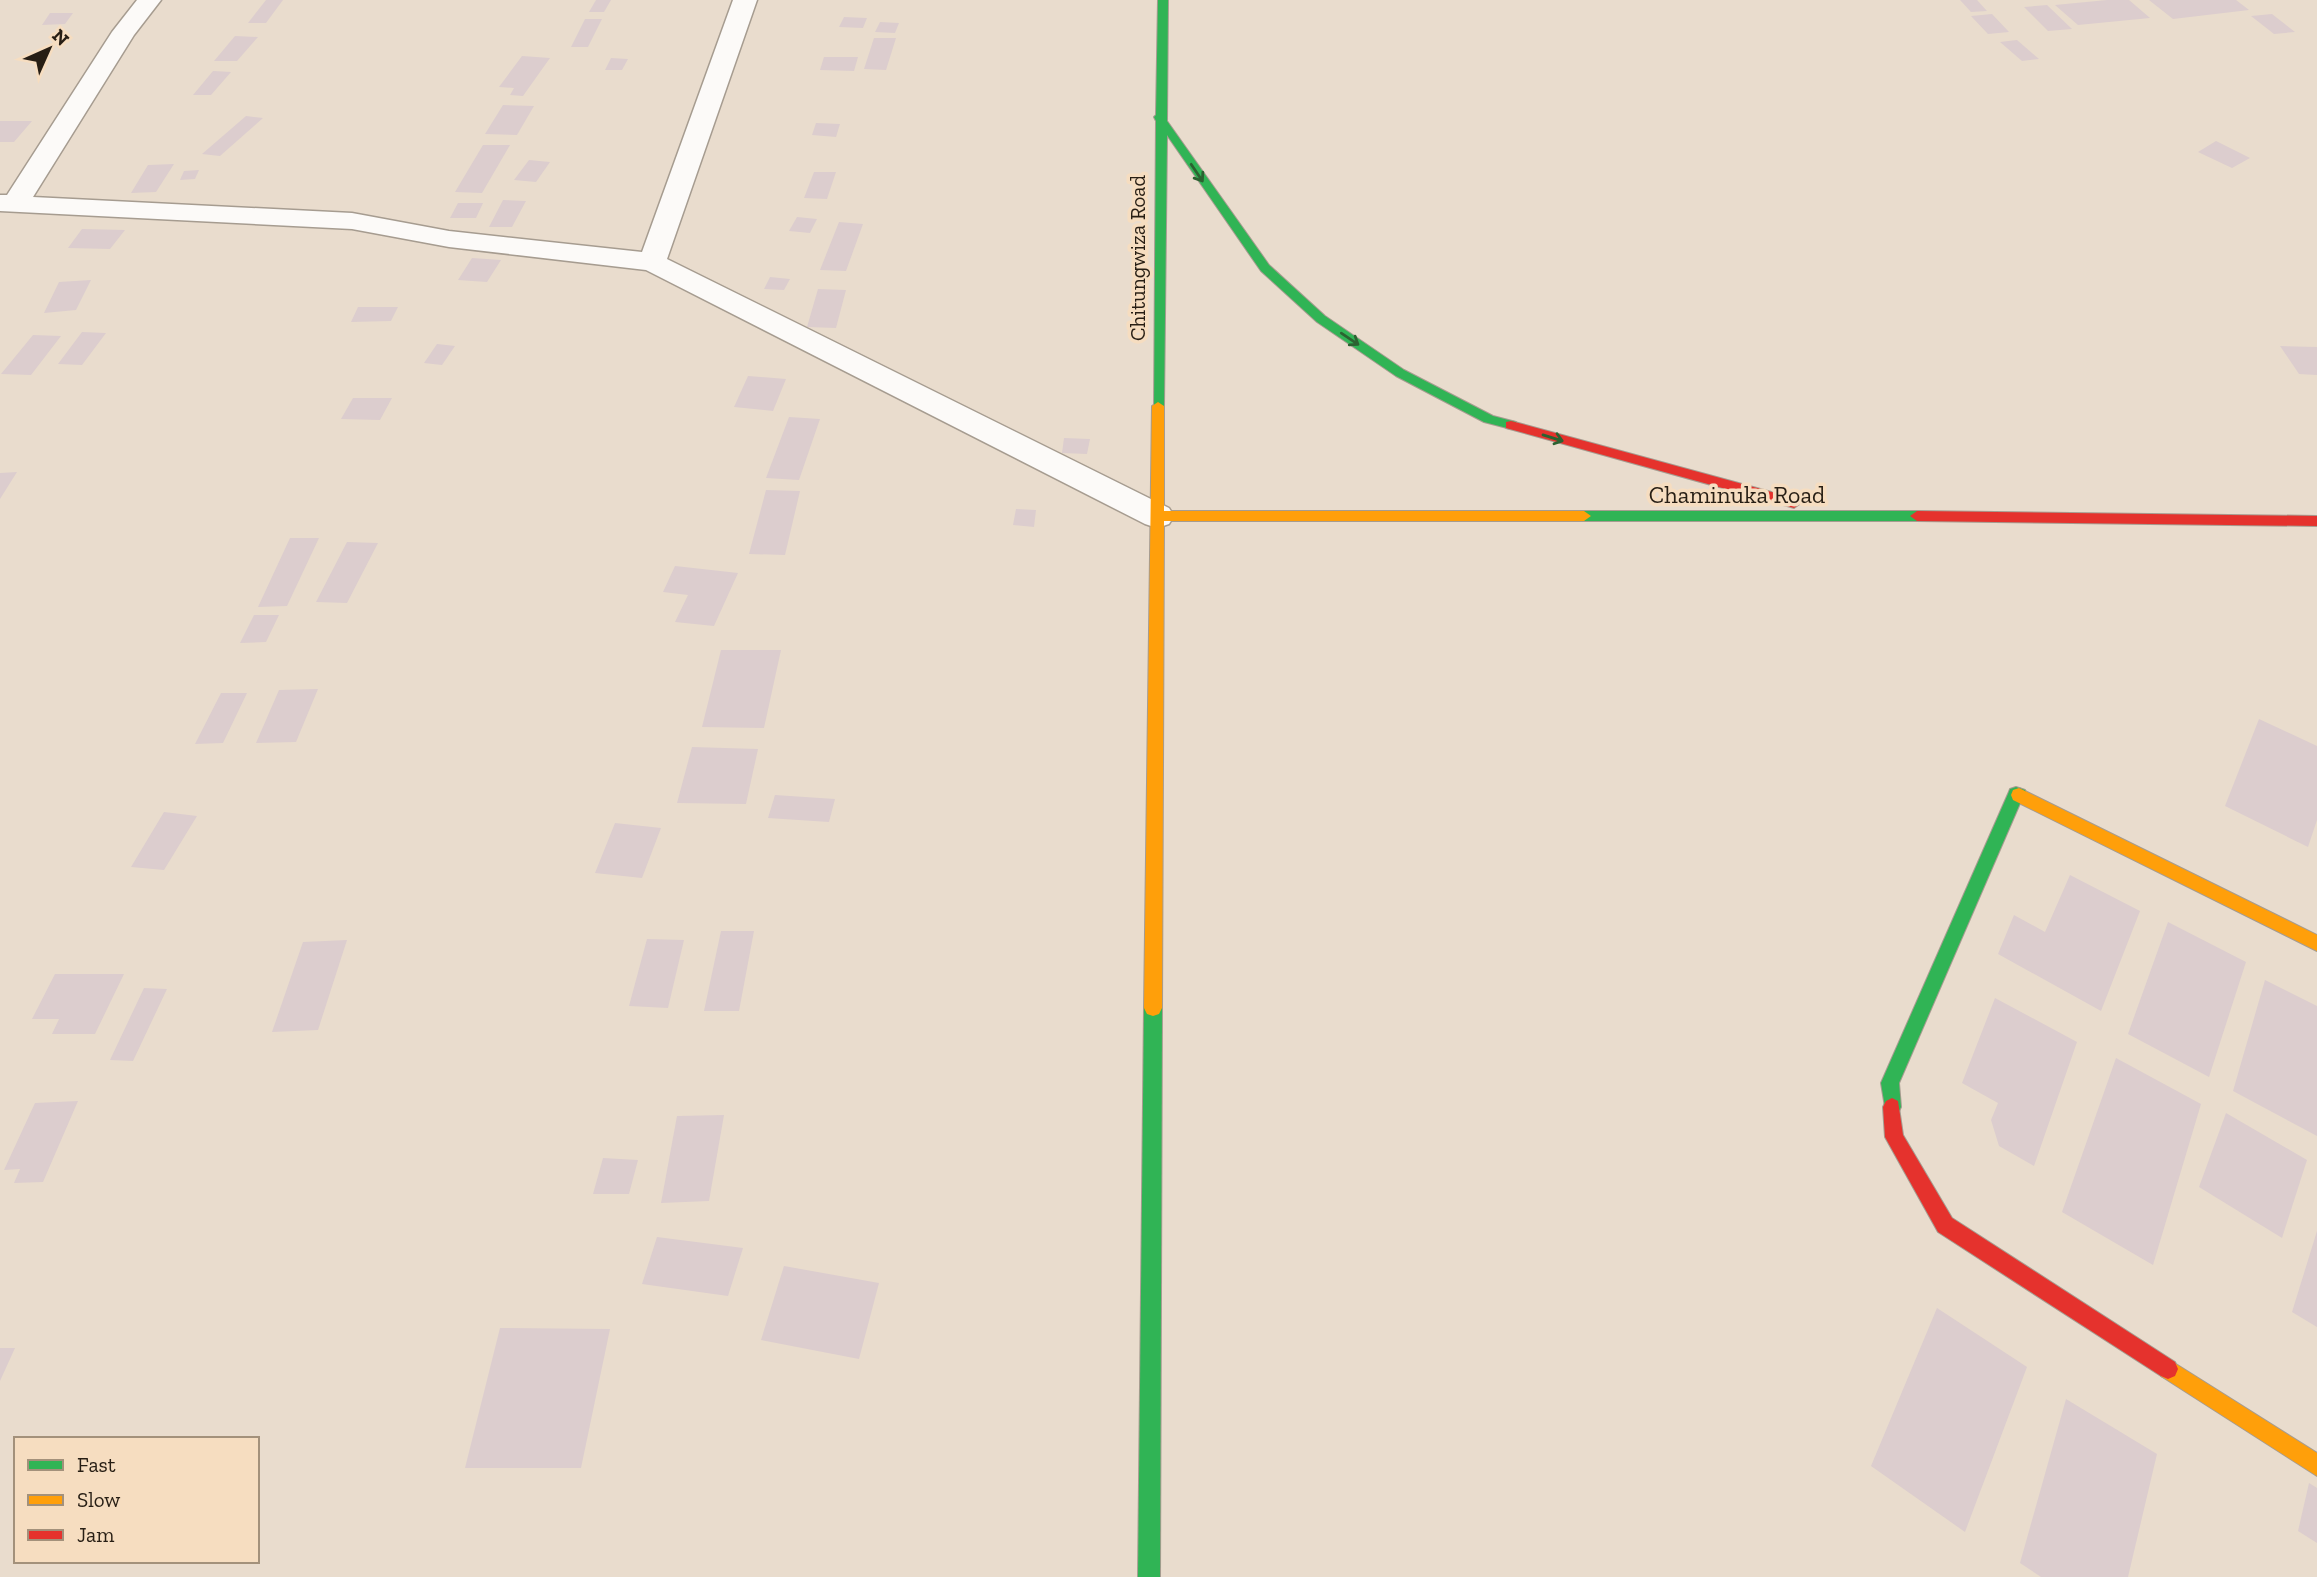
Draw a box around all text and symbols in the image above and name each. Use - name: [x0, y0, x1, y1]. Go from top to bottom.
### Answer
- north arrow: [14, 14, 84, 84]
- text: N: [47, 24, 74, 51]
- one-way arrow: [1190, 163, 1204, 182]
- street label: Chitungwiza Road: [1125, 174, 1150, 341]
- one-way arrow: [1340, 332, 1359, 346]
- one-way arrow: [1542, 433, 1564, 446]
- street label: Chaminuka Road: [1649, 480, 1825, 509]
- legend: [14, 1437, 259, 1563]
- text: Fast: [77, 1452, 116, 1477]
- text: Slow: [77, 1487, 120, 1512]
- text: Jam: [77, 1522, 114, 1547]

